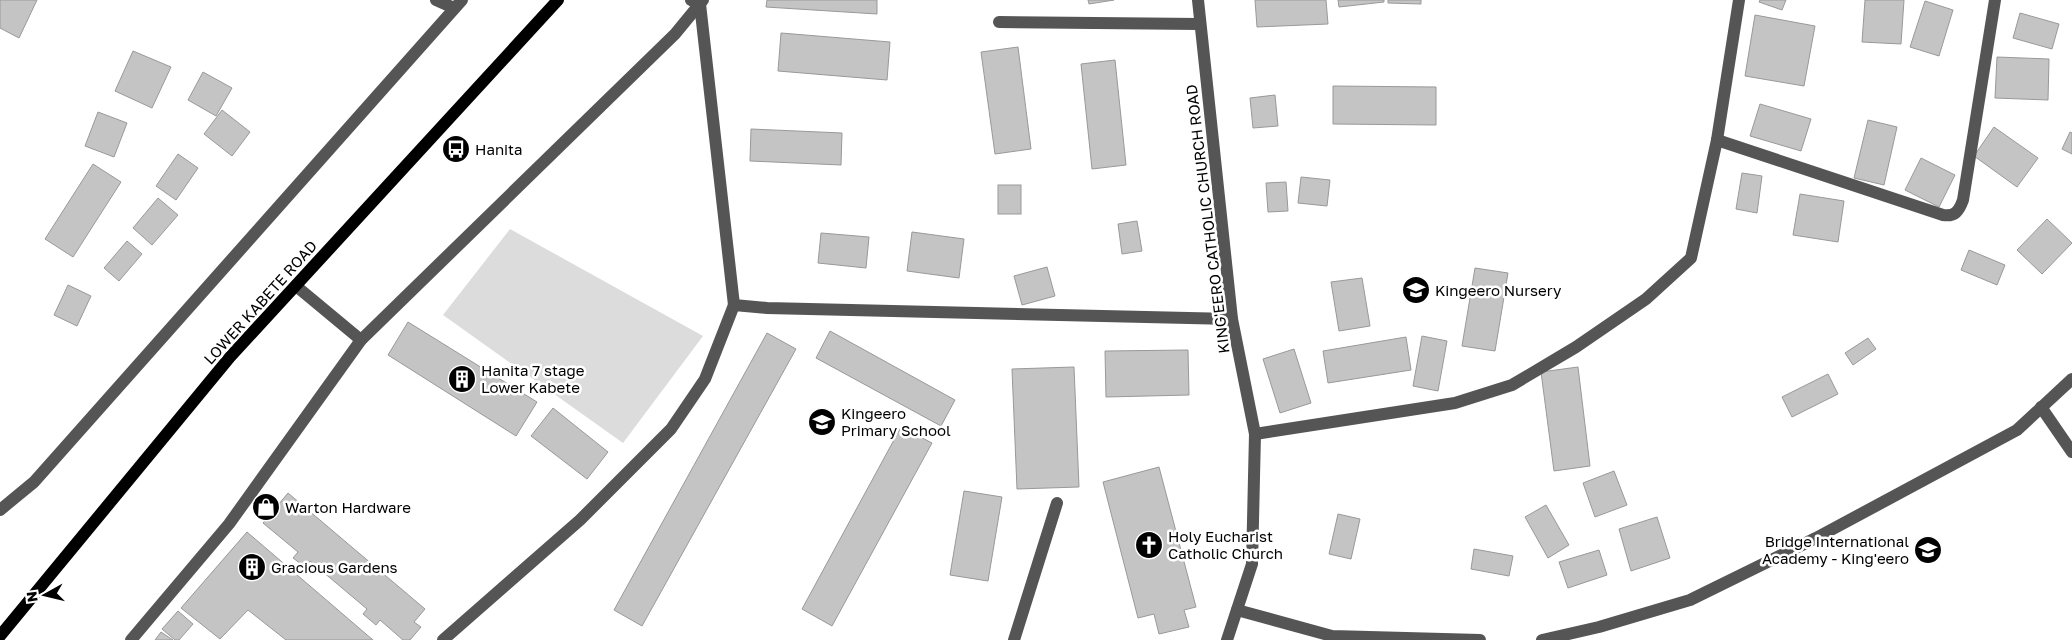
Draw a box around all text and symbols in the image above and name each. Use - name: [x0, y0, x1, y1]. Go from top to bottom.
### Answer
- street label: KING'EERO CATHOLIC CHURCH ROAD: [1182, 83, 1232, 355]
- bus stop icon: Hanita: [441, 134, 471, 164]
- place label: Hanita: [475, 140, 523, 158]
- street label: LOWER KABETE ROAD: [200, 236, 320, 368]
- school or university icon: Kingeero Nursery: [1401, 275, 1431, 305]
- place label: Kingeero Nursery: [1435, 281, 1562, 299]
- place label: Hanita 7 stage Lower Kabete: [481, 361, 585, 396]
- building icon: Hanita 7 stage Lower Kabete: [447, 364, 477, 394]
- place label: Kingeero Primary School: [841, 404, 951, 439]
- school or university icon: Kingeero Primary School: [807, 407, 837, 437]
- shop icon: Warton Hardware: [251, 492, 281, 522]
- place label: Warton Hardware: [285, 498, 411, 516]
- place label: Holy Eucharist Catholic Church: [1168, 527, 1283, 562]
- church icon: Holy Eucharist Catholic Church: [1134, 530, 1164, 560]
- place label: Bridge International Academy - King'eero: [1762, 532, 1909, 567]
- school or university icon: Bridge International Academy - King'eero: [1913, 535, 1943, 565]
- building icon: Gracious Gardens: [237, 552, 267, 582]
- place label: Gracious Gardens: [271, 558, 398, 576]
- north arrow: [20, 570, 70, 620]
- text: N: [22, 590, 41, 603]

